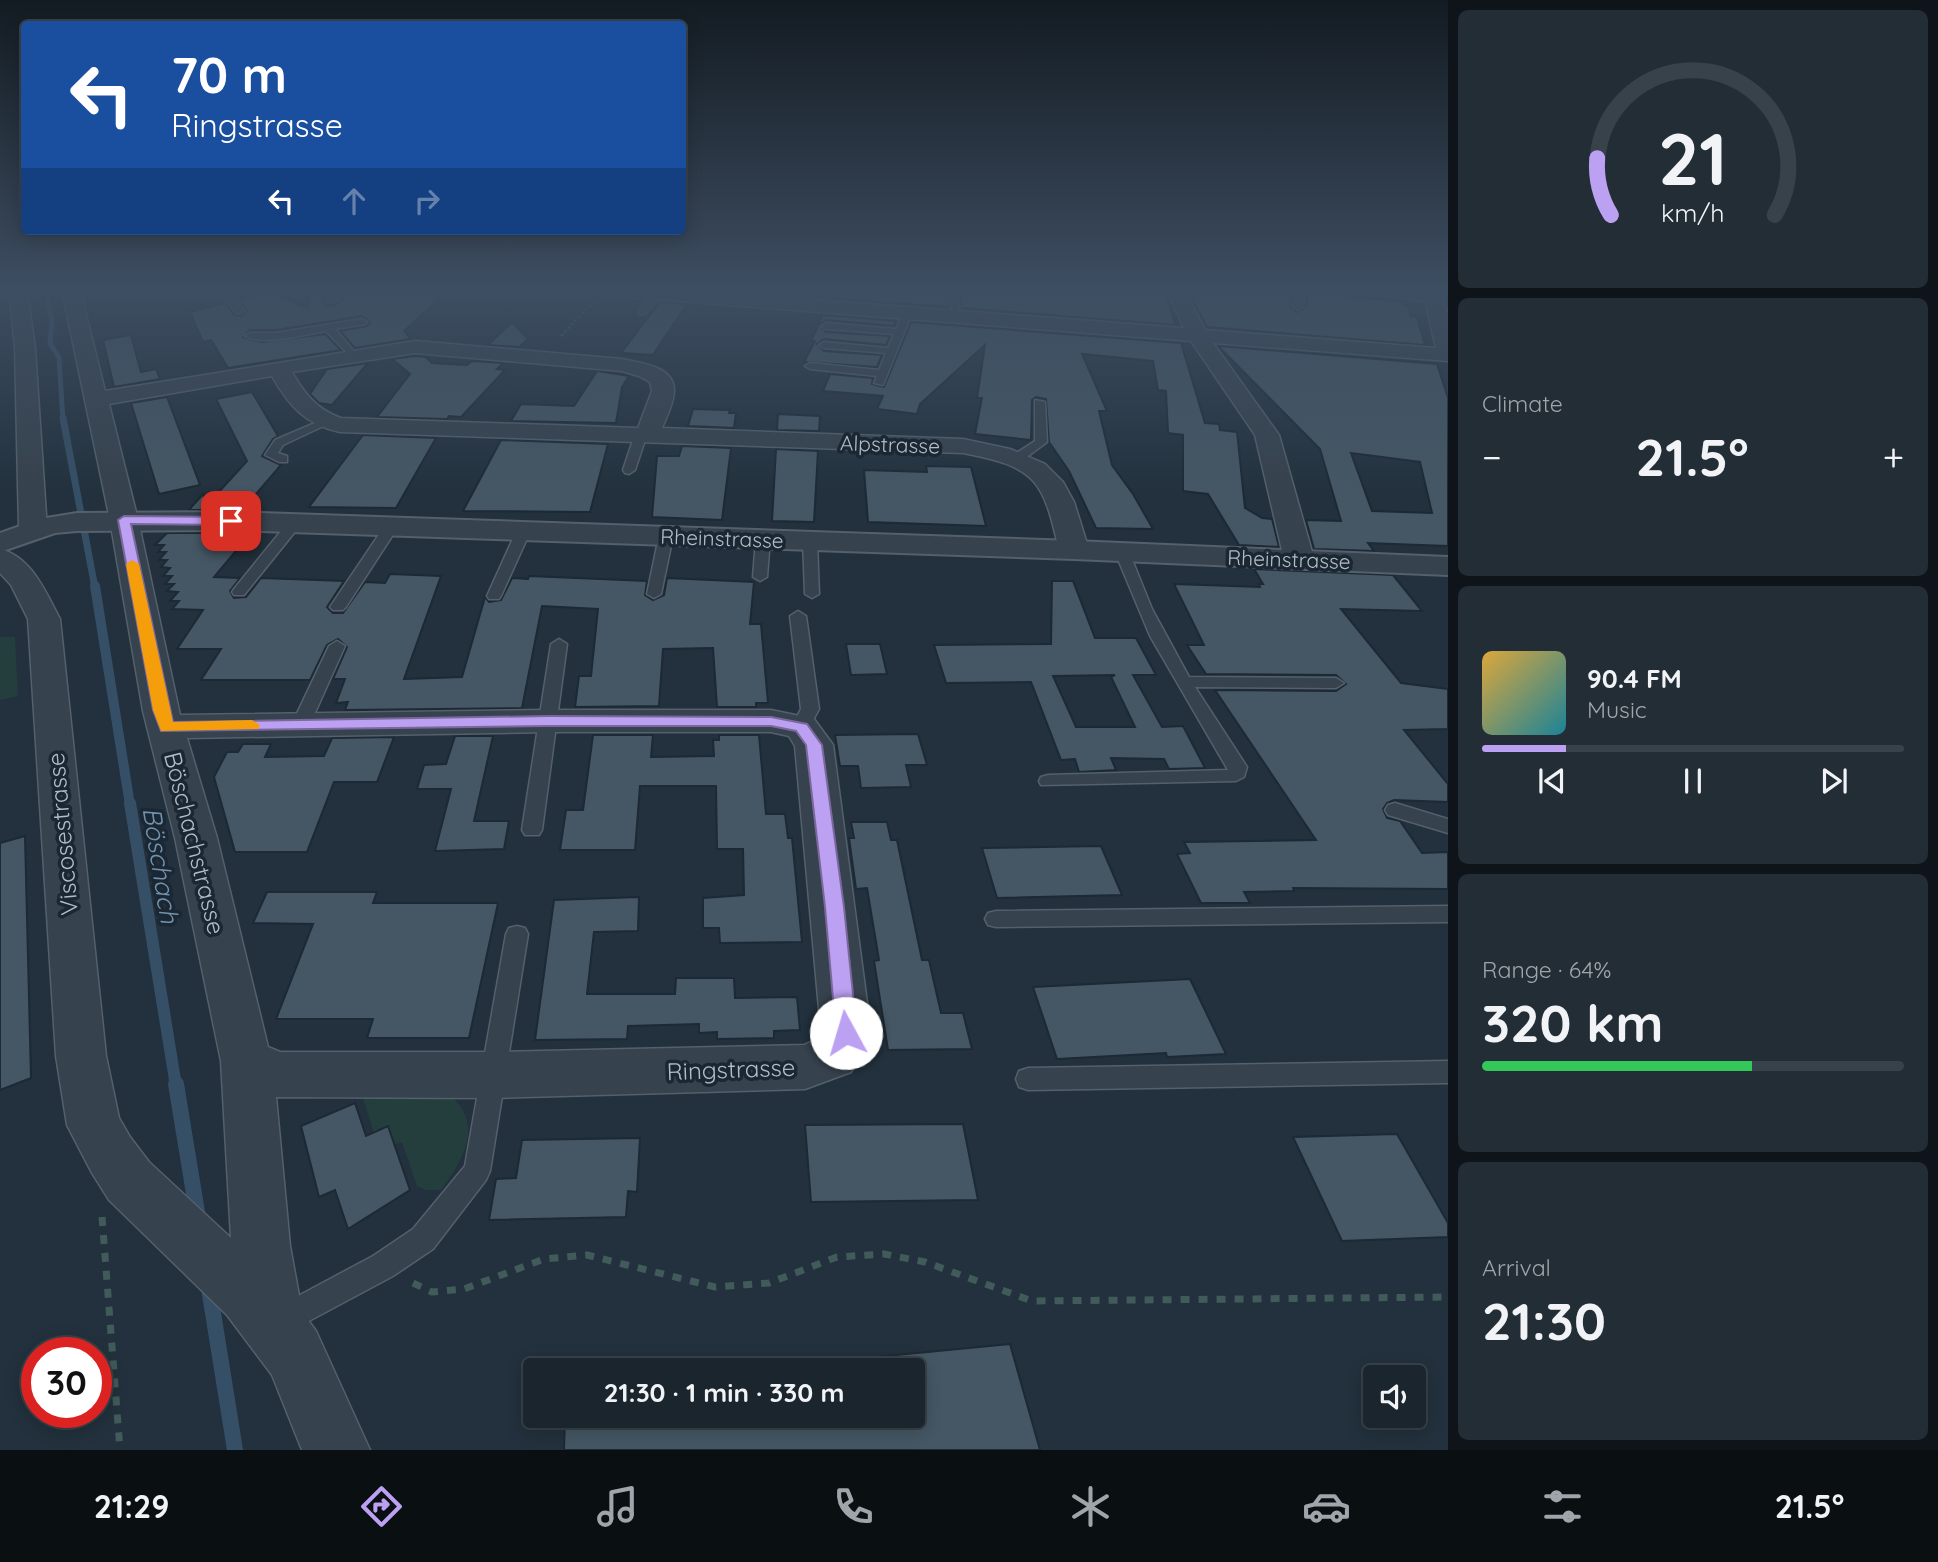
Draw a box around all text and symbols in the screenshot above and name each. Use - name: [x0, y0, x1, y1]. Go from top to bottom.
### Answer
- text: 70 m: [171, 44, 287, 105]
- icon: left: [56, 49, 147, 140]
- text: Ringstrasse: [171, 105, 343, 145]
- text: 21: [1658, 112, 1728, 203]
- icon: left: [262, 182, 300, 220]
- icon: ahead: [335, 182, 373, 220]
- icon: right: [408, 182, 446, 220]
- text: km/h: [1661, 197, 1725, 228]
- text: Climate: [1482, 389, 1563, 418]
- text: 21.5°: [1636, 424, 1749, 489]
- street label: Alpstrasse: [839, 429, 941, 459]
- text: −: [1482, 433, 1502, 481]
- text: +: [1883, 433, 1904, 481]
- pin: [201, 491, 261, 551]
- icon: arrive: [212, 502, 250, 540]
- street label: Rheinstrasse: [660, 523, 784, 553]
- street label: Rheinstrasse: [1227, 544, 1351, 574]
- text: 90.4 FM: [1587, 662, 1682, 695]
- text: Music: [1587, 695, 1647, 724]
- street label: Böschachstrasse: [158, 749, 232, 937]
- street label: Viscosestrasse: [40, 751, 84, 917]
- icon: previous: [1533, 762, 1571, 800]
- icon: pause: [1674, 762, 1712, 800]
- icon: next: [1815, 762, 1853, 800]
- water label: Böschach: [136, 805, 186, 925]
- text: Range · 64%: [1482, 955, 1611, 984]
- text: 320 km: [1482, 990, 1664, 1055]
- position arrow: [809, 996, 883, 1070]
- street label: Ringstrasse: [666, 1052, 796, 1086]
- text: Arrival: [1482, 1253, 1551, 1282]
- text: 21:30: [1482, 1288, 1606, 1353]
- speed limit sign: 30: [21, 1337, 112, 1428]
- map controls: [1363, 1365, 1426, 1428]
- button: sound: [1363, 1365, 1426, 1428]
- text: 21:30 · 1 min · 330 m: [604, 1376, 844, 1409]
- icon: directions: [357, 1482, 406, 1531]
- icon: music: [593, 1482, 642, 1531]
- icon: phone: [829, 1482, 878, 1531]
- icon: climate: [1066, 1482, 1115, 1531]
- icon: car: [1302, 1482, 1351, 1531]
- icon: filters: [1538, 1482, 1587, 1531]
- text: 21:29: [94, 1486, 169, 1526]
- text: 21.5°: [1775, 1486, 1844, 1526]

